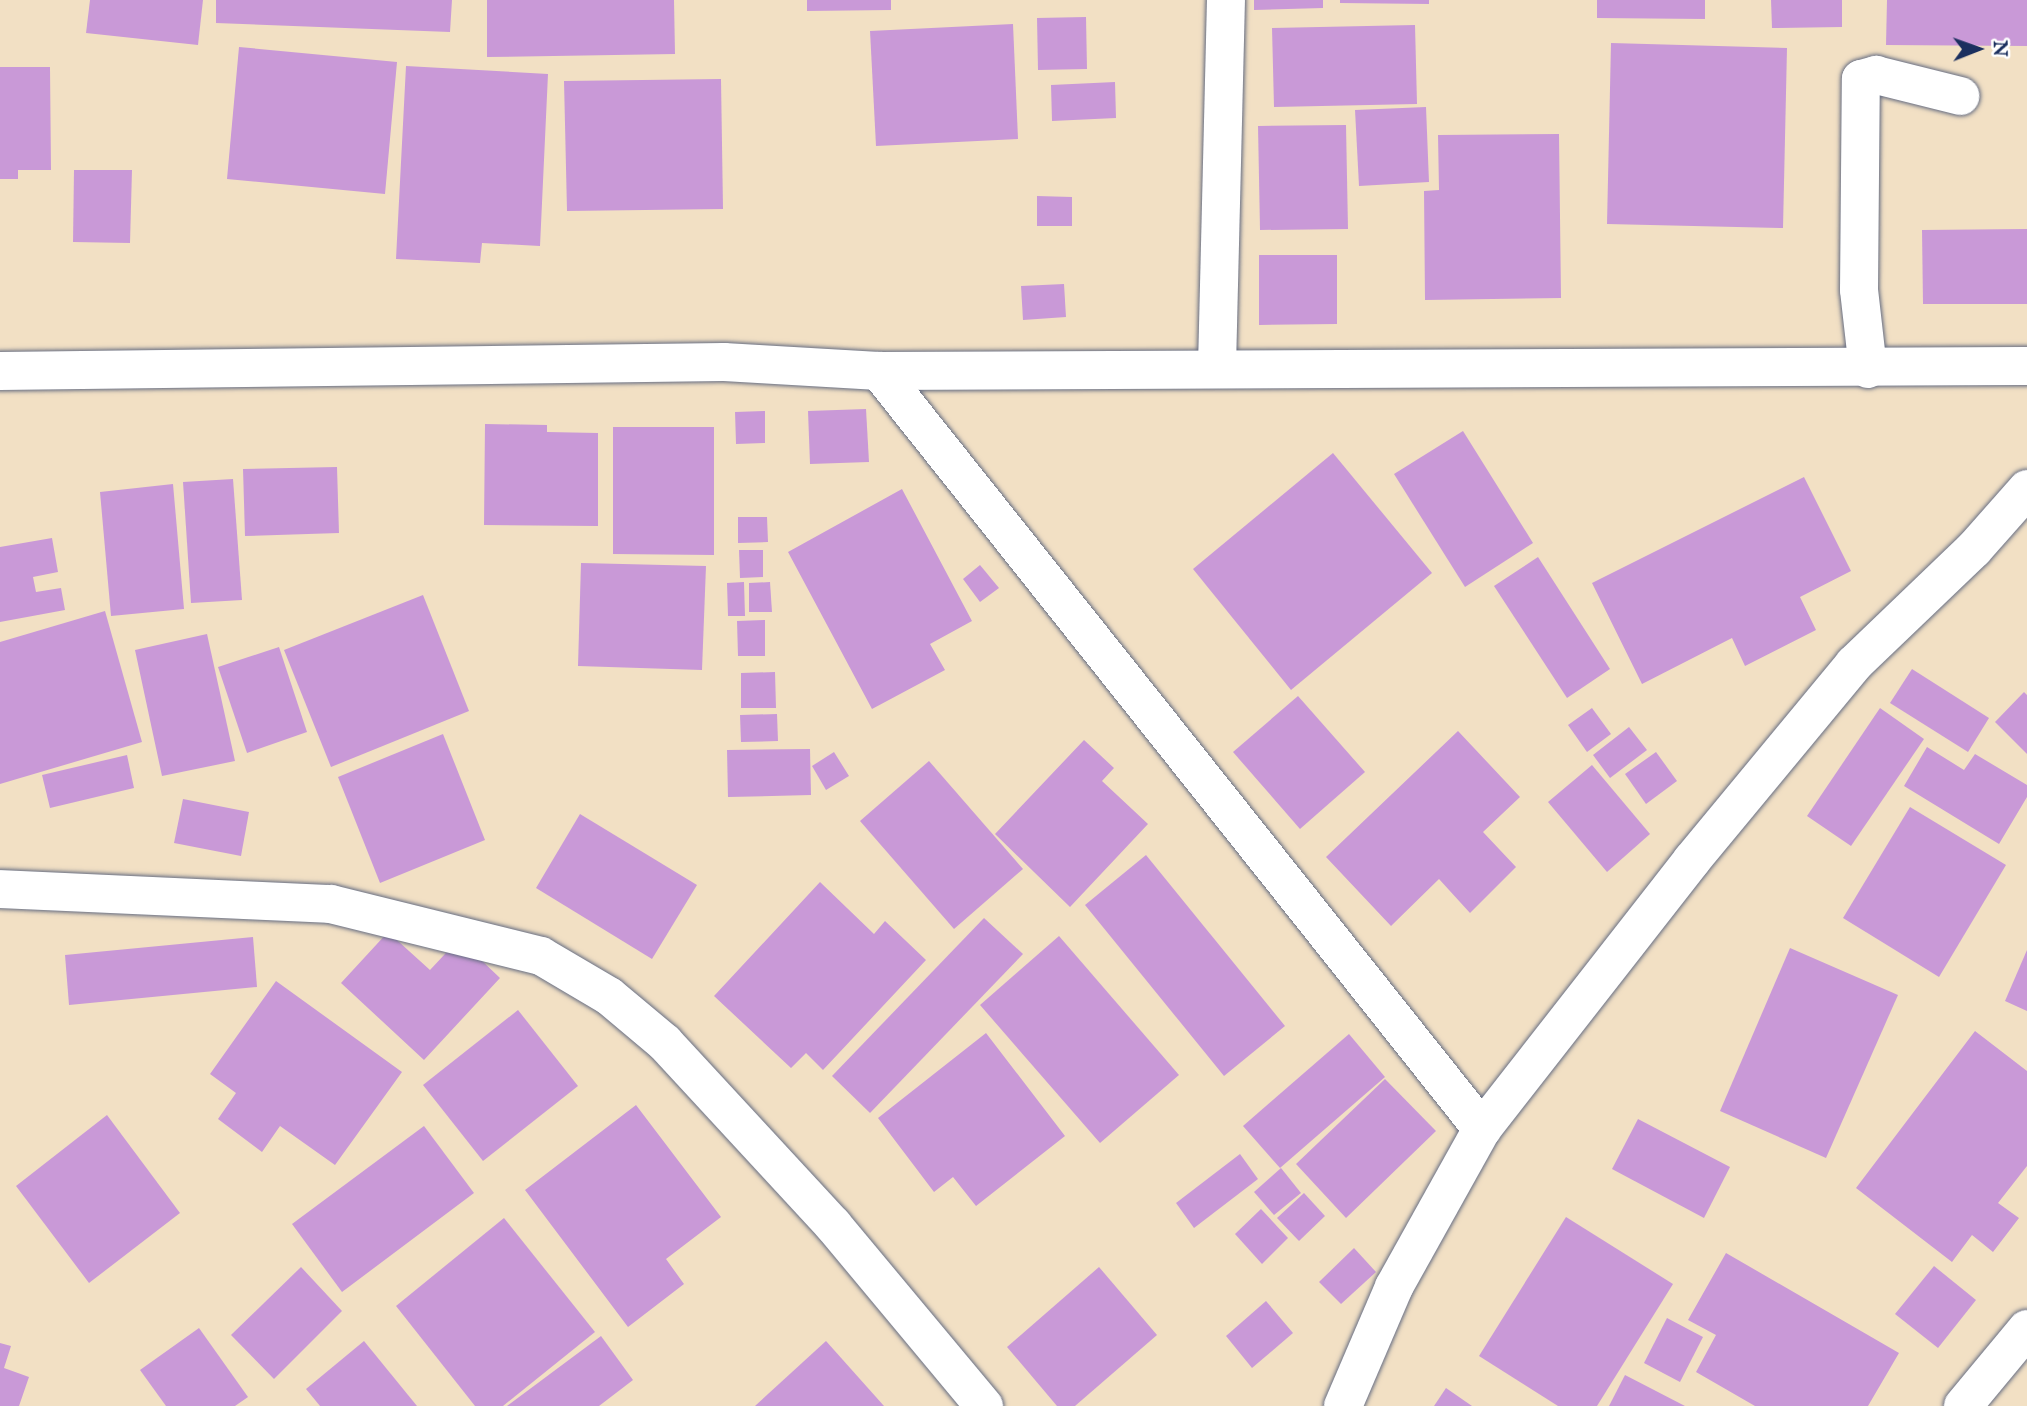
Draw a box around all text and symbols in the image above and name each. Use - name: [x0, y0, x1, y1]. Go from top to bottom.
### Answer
- north arrow: [1943, 14, 2013, 84]
- text: N: [1987, 40, 2011, 57]

